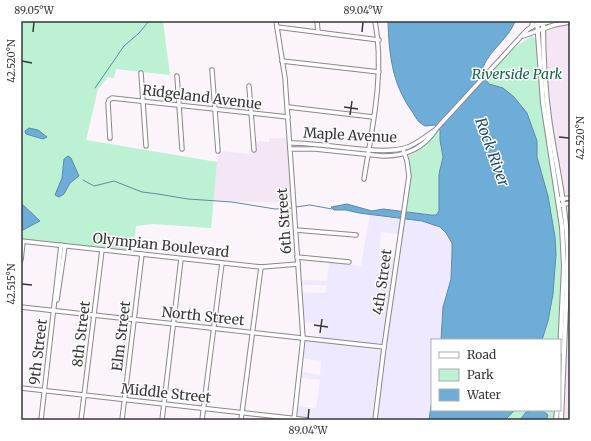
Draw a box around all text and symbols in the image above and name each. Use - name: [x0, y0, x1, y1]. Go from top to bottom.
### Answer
- text: 89.05°W: [14, 4, 55, 17]
- text: 89.04°W: [343, 4, 384, 17]
- text: 42.520°N: [5, 39, 18, 83]
- park label: Riverside Park: [472, 65, 563, 83]
- street label: Ridgeland Avenue: [141, 81, 263, 113]
- water label: Rock River: [471, 115, 514, 190]
- text: 42.520°N: [574, 116, 587, 160]
- street label: Maple Avenue: [303, 124, 397, 146]
- street label: 6th Street: [273, 187, 295, 255]
- street label: Olympian Boulevard: [92, 229, 231, 261]
- street label: 4th Street: [368, 247, 396, 316]
- text: 42.515°N: [5, 263, 18, 304]
- street label: 8th Street: [68, 299, 94, 368]
- street label: Elm Street: [108, 299, 134, 372]
- street label: North Street: [161, 303, 246, 329]
- street label: 9th Street: [25, 317, 51, 386]
- legend: [431, 339, 561, 411]
- text: Road: [467, 347, 496, 362]
- text: Park: [467, 367, 494, 382]
- street label: Middle Street: [120, 379, 212, 407]
- text: Water: [466, 387, 502, 402]
- text: 89.04°W: [288, 424, 329, 437]

